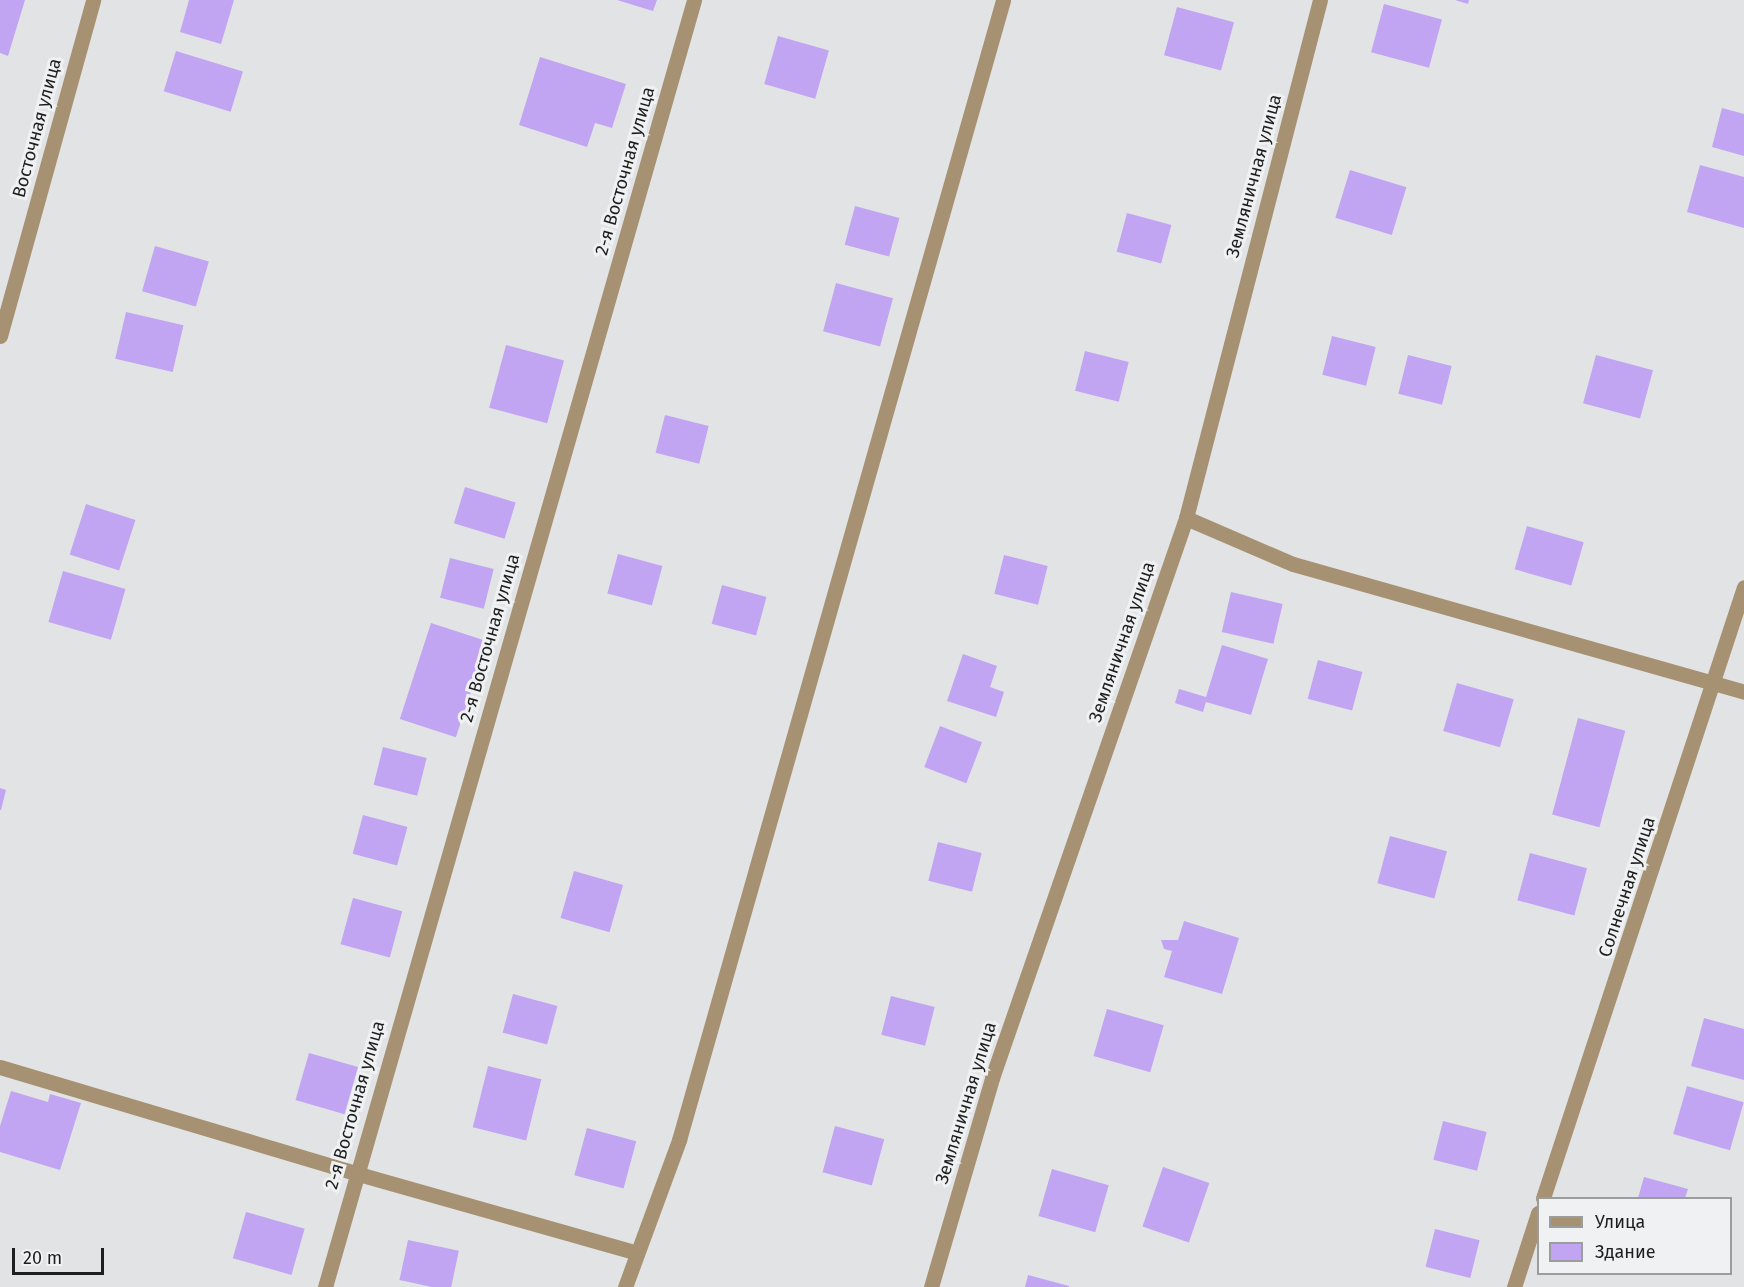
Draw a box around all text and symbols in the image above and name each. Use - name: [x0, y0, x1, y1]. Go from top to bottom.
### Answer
- street label: Восточная улица: [8, 56, 66, 200]
- street label: 2-я Восточная улица: [591, 84, 659, 258]
- street label: Земляничная улица: [1222, 92, 1286, 260]
- street label: 2-я Восточная улица: [456, 551, 524, 725]
- street label: Земляничная улица: [1084, 559, 1160, 725]
- street label: Солнечная улица: [1594, 814, 1660, 960]
- street label: 2-я Восточная улица: [321, 1018, 389, 1192]
- street label: Земляничная улица: [931, 1019, 1001, 1187]
- legend: [1537, 1197, 1732, 1275]
- text: Улица: [1595, 1211, 1645, 1233]
- scale bar: [15, 1236, 106, 1274]
- text: Здание: [1595, 1241, 1656, 1263]
- text: 20 m: [23, 1247, 62, 1269]

